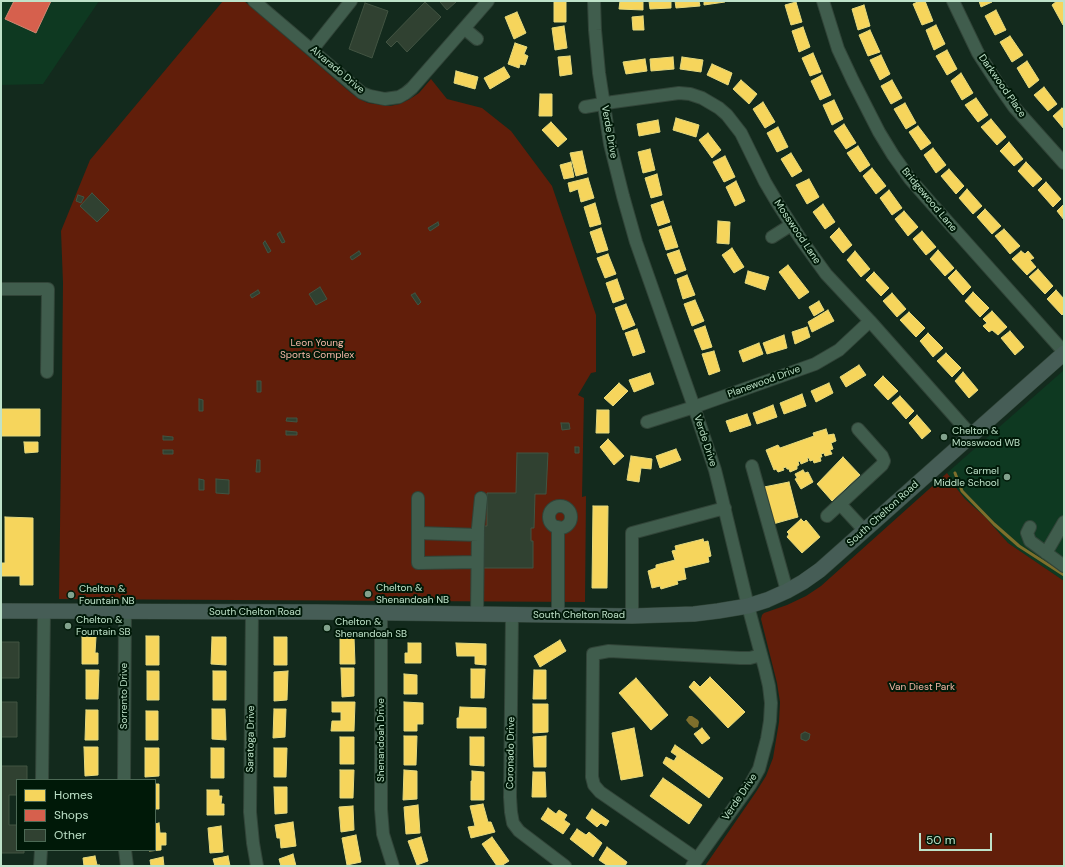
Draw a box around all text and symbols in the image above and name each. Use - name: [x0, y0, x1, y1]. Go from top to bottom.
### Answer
- street label: Alvarado Drive: [307, 44, 367, 96]
- street label: Darkwood Place: [976, 52, 1028, 120]
- street label: Verde Drive: [598, 105, 620, 159]
- street label: Bridgewood Lane: [899, 166, 959, 234]
- street label: Mosswood Lane: [771, 198, 823, 266]
- park label: Leon Young Sports Complex: [280, 337, 354, 360]
- street label: Planewood Drive: [726, 363, 802, 401]
- street label: Verde Drive: [691, 414, 719, 468]
- place label: Chelton & Mosswood WB: [952, 425, 1020, 448]
- marker: Chelton & Mosswood WB: [939, 432, 949, 442]
- place label: Carmel Middle School: [934, 465, 999, 488]
- marker: Carmel Middle School: [1002, 472, 1012, 482]
- street label: South Chelton Road: [845, 479, 921, 549]
- place label: Chelton & Shenandoah NB: [376, 582, 449, 606]
- place label: Chelton & Fountain NB: [79, 583, 135, 606]
- marker: Chelton & Shenandoah NB: [363, 589, 373, 599]
- marker: Chelton & Fountain NB: [66, 590, 76, 600]
- street label: South Chelton Road: [209, 606, 301, 618]
- street label: South Chelton Road: [533, 609, 625, 621]
- place label: Chelton & Fountain SB: [76, 614, 131, 638]
- place label: Chelton & Shenandoah SB: [335, 616, 407, 640]
- marker: Chelton & Fountain SB: [63, 621, 73, 631]
- marker: Chelton & Shenandoah SB: [322, 623, 332, 633]
- street label: Sorrento Drive: [118, 663, 130, 729]
- park label: Van Diest Park: [889, 681, 955, 693]
- street label: Shenandoah Drive: [375, 698, 387, 782]
- street label: Saratoga Drive: [244, 705, 258, 773]
- street label: Coronado Drive: [504, 717, 518, 789]
- street label: Verde Drive: [720, 771, 760, 823]
- legend: [16, 779, 156, 851]
- text: Homes: [54, 787, 93, 803]
- text: Shops: [54, 807, 89, 823]
- scale bar: [921, 825, 994, 851]
- text: Other: [54, 827, 86, 843]
- text: 50 m: [926, 832, 955, 848]

